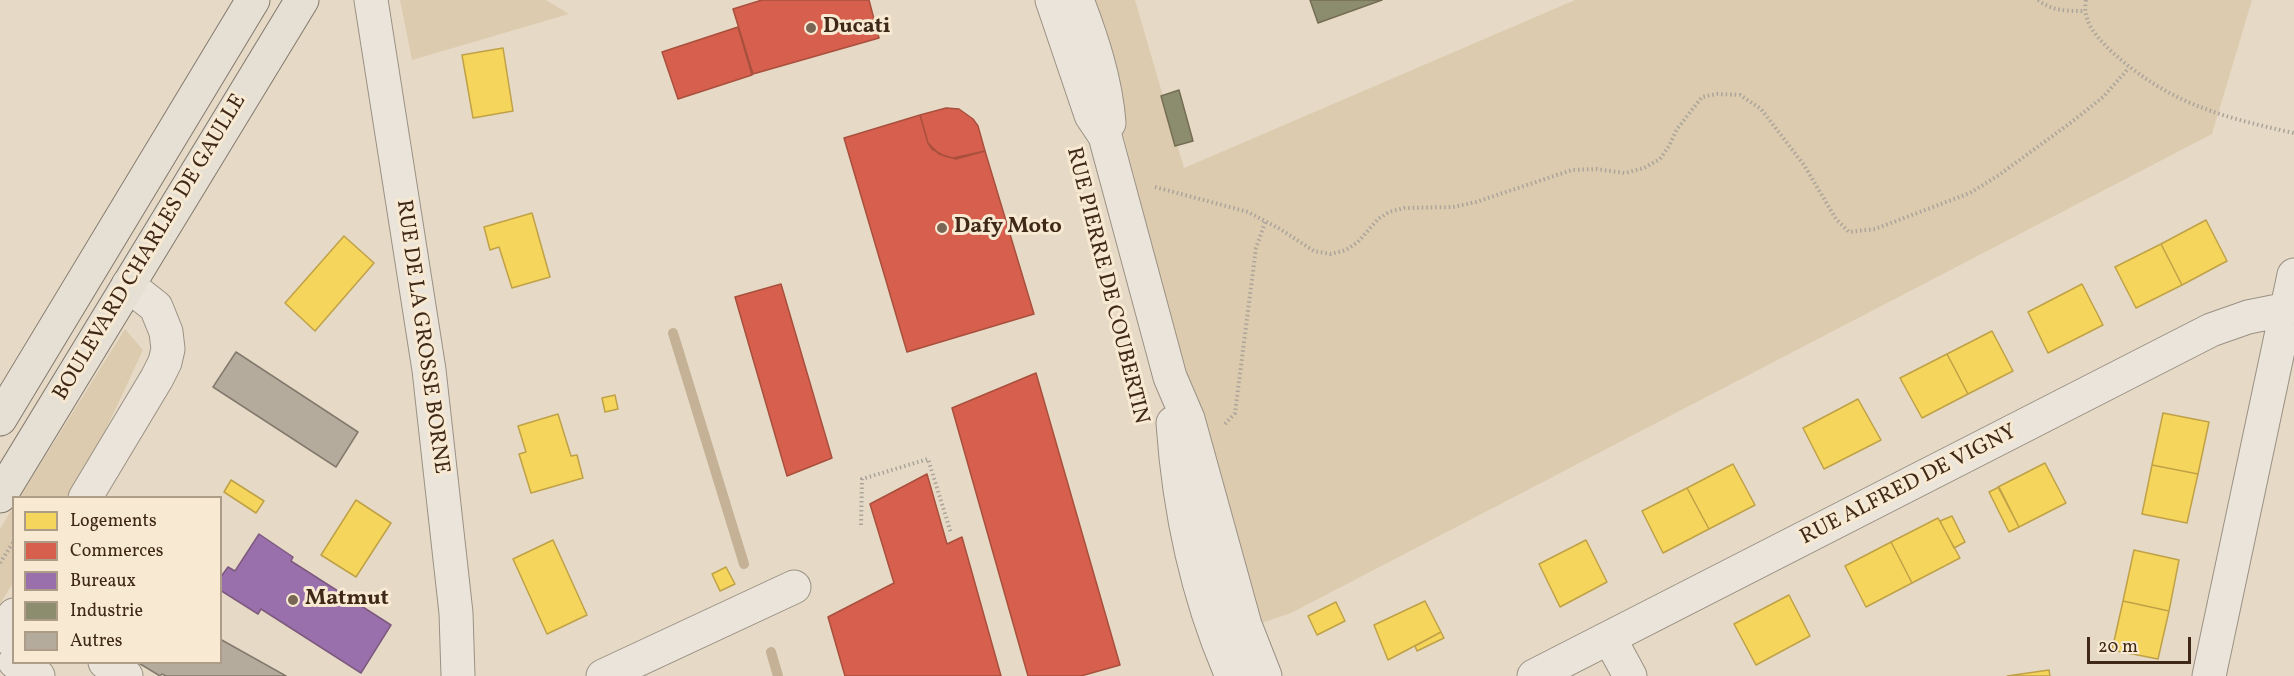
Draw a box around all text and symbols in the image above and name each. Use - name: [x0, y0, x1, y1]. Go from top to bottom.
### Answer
- place label: Ducati: [823, 15, 891, 41]
- marker: Ducati: [804, 21, 818, 35]
- street label: BOULEVARD CHARLES DE GAULLE: [49, 90, 253, 406]
- street label: RUE PIERRE DE COUBERTIN: [1059, 145, 1153, 427]
- street label: RUE DE LA GROSSE BORNE: [389, 198, 453, 476]
- place label: Dafy Moto: [954, 215, 1062, 241]
- marker: Dafy Moto: [935, 221, 949, 235]
- street label: RUE ALFRED DE VIGNY: [1796, 420, 2022, 552]
- legend: [12, 496, 222, 664]
- text: Logements: [70, 509, 157, 534]
- text: Commerces: [70, 539, 164, 564]
- text: Bureaux: [70, 569, 136, 594]
- place label: Matmut: [305, 587, 389, 613]
- marker: Matmut: [286, 593, 300, 607]
- text: Industrie: [70, 599, 143, 624]
- scale bar: [2090, 625, 2194, 663]
- text: Autres: [70, 629, 123, 654]
- text: 20 m: [2098, 635, 2138, 660]

